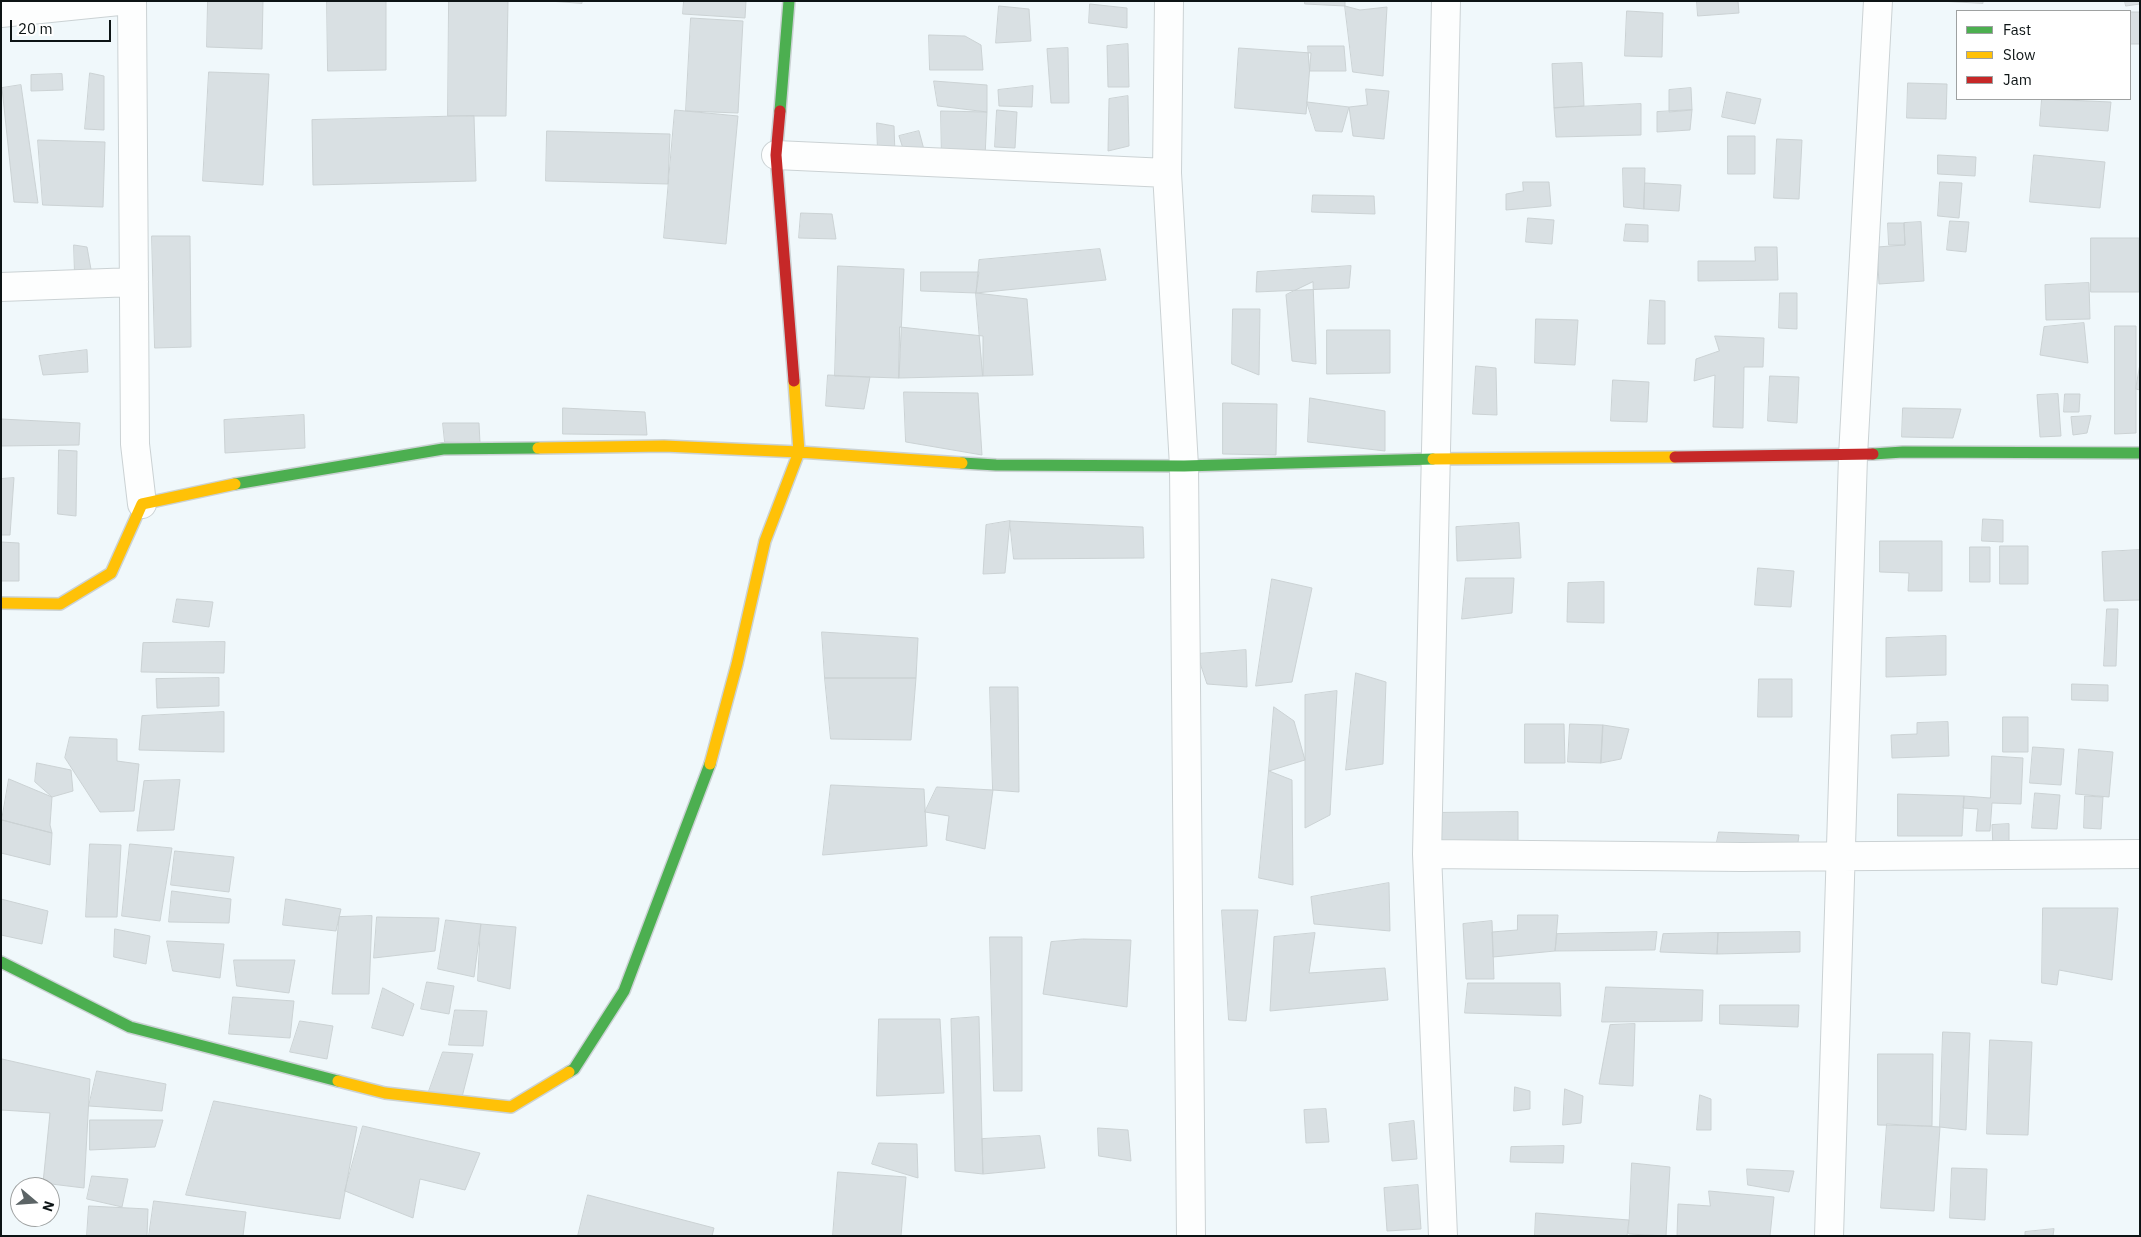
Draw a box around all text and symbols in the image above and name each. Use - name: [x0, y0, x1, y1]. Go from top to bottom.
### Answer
- scale bar: [12, 10, 114, 42]
- legend: [1956, 10, 2131, 100]
- text: 20 m: [18, 19, 53, 38]
- text: Fast: [2003, 20, 2031, 39]
- text: Slow: [2003, 45, 2036, 64]
- text: Jam: [2003, 70, 2032, 89]
- north arrow: [10, 1177, 60, 1227]
- text: N: [38, 1199, 58, 1214]

